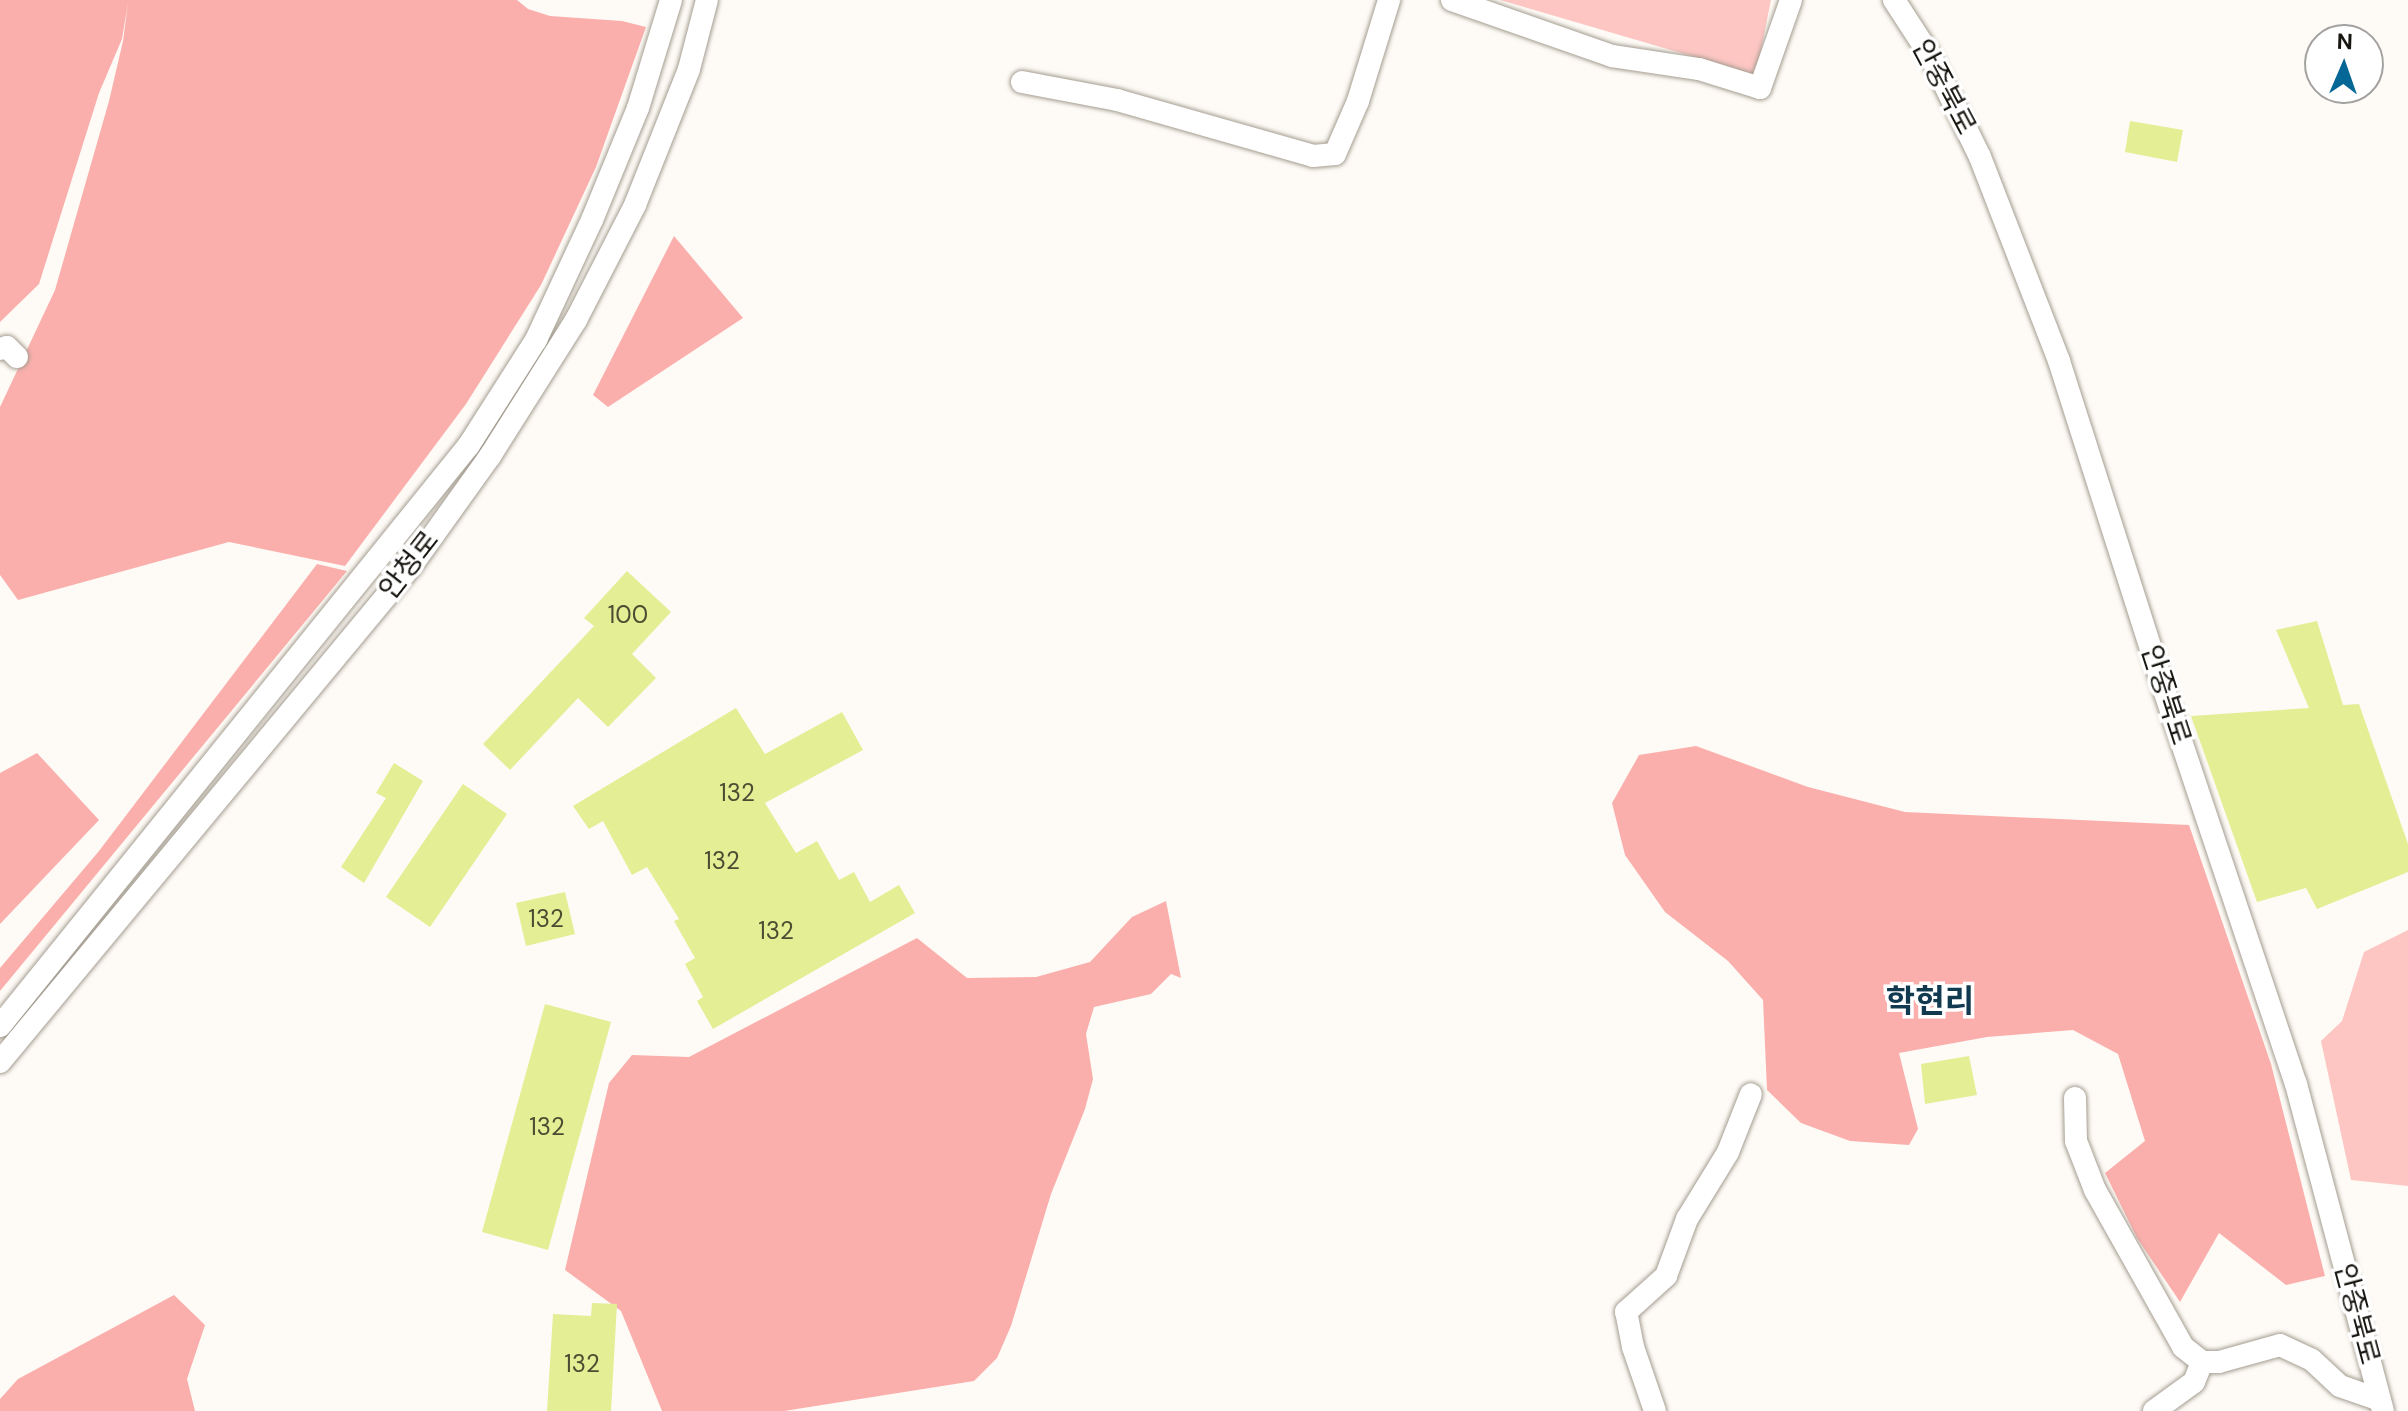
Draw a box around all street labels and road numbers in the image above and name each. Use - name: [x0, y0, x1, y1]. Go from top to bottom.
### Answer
- street label: 안중북로: [1905, 34, 1983, 140]
- street label: 안청로: [372, 524, 446, 606]
- street label: 안중북로: [2134, 641, 2198, 749]
- street label: 안중북로: [2327, 1260, 2387, 1368]

